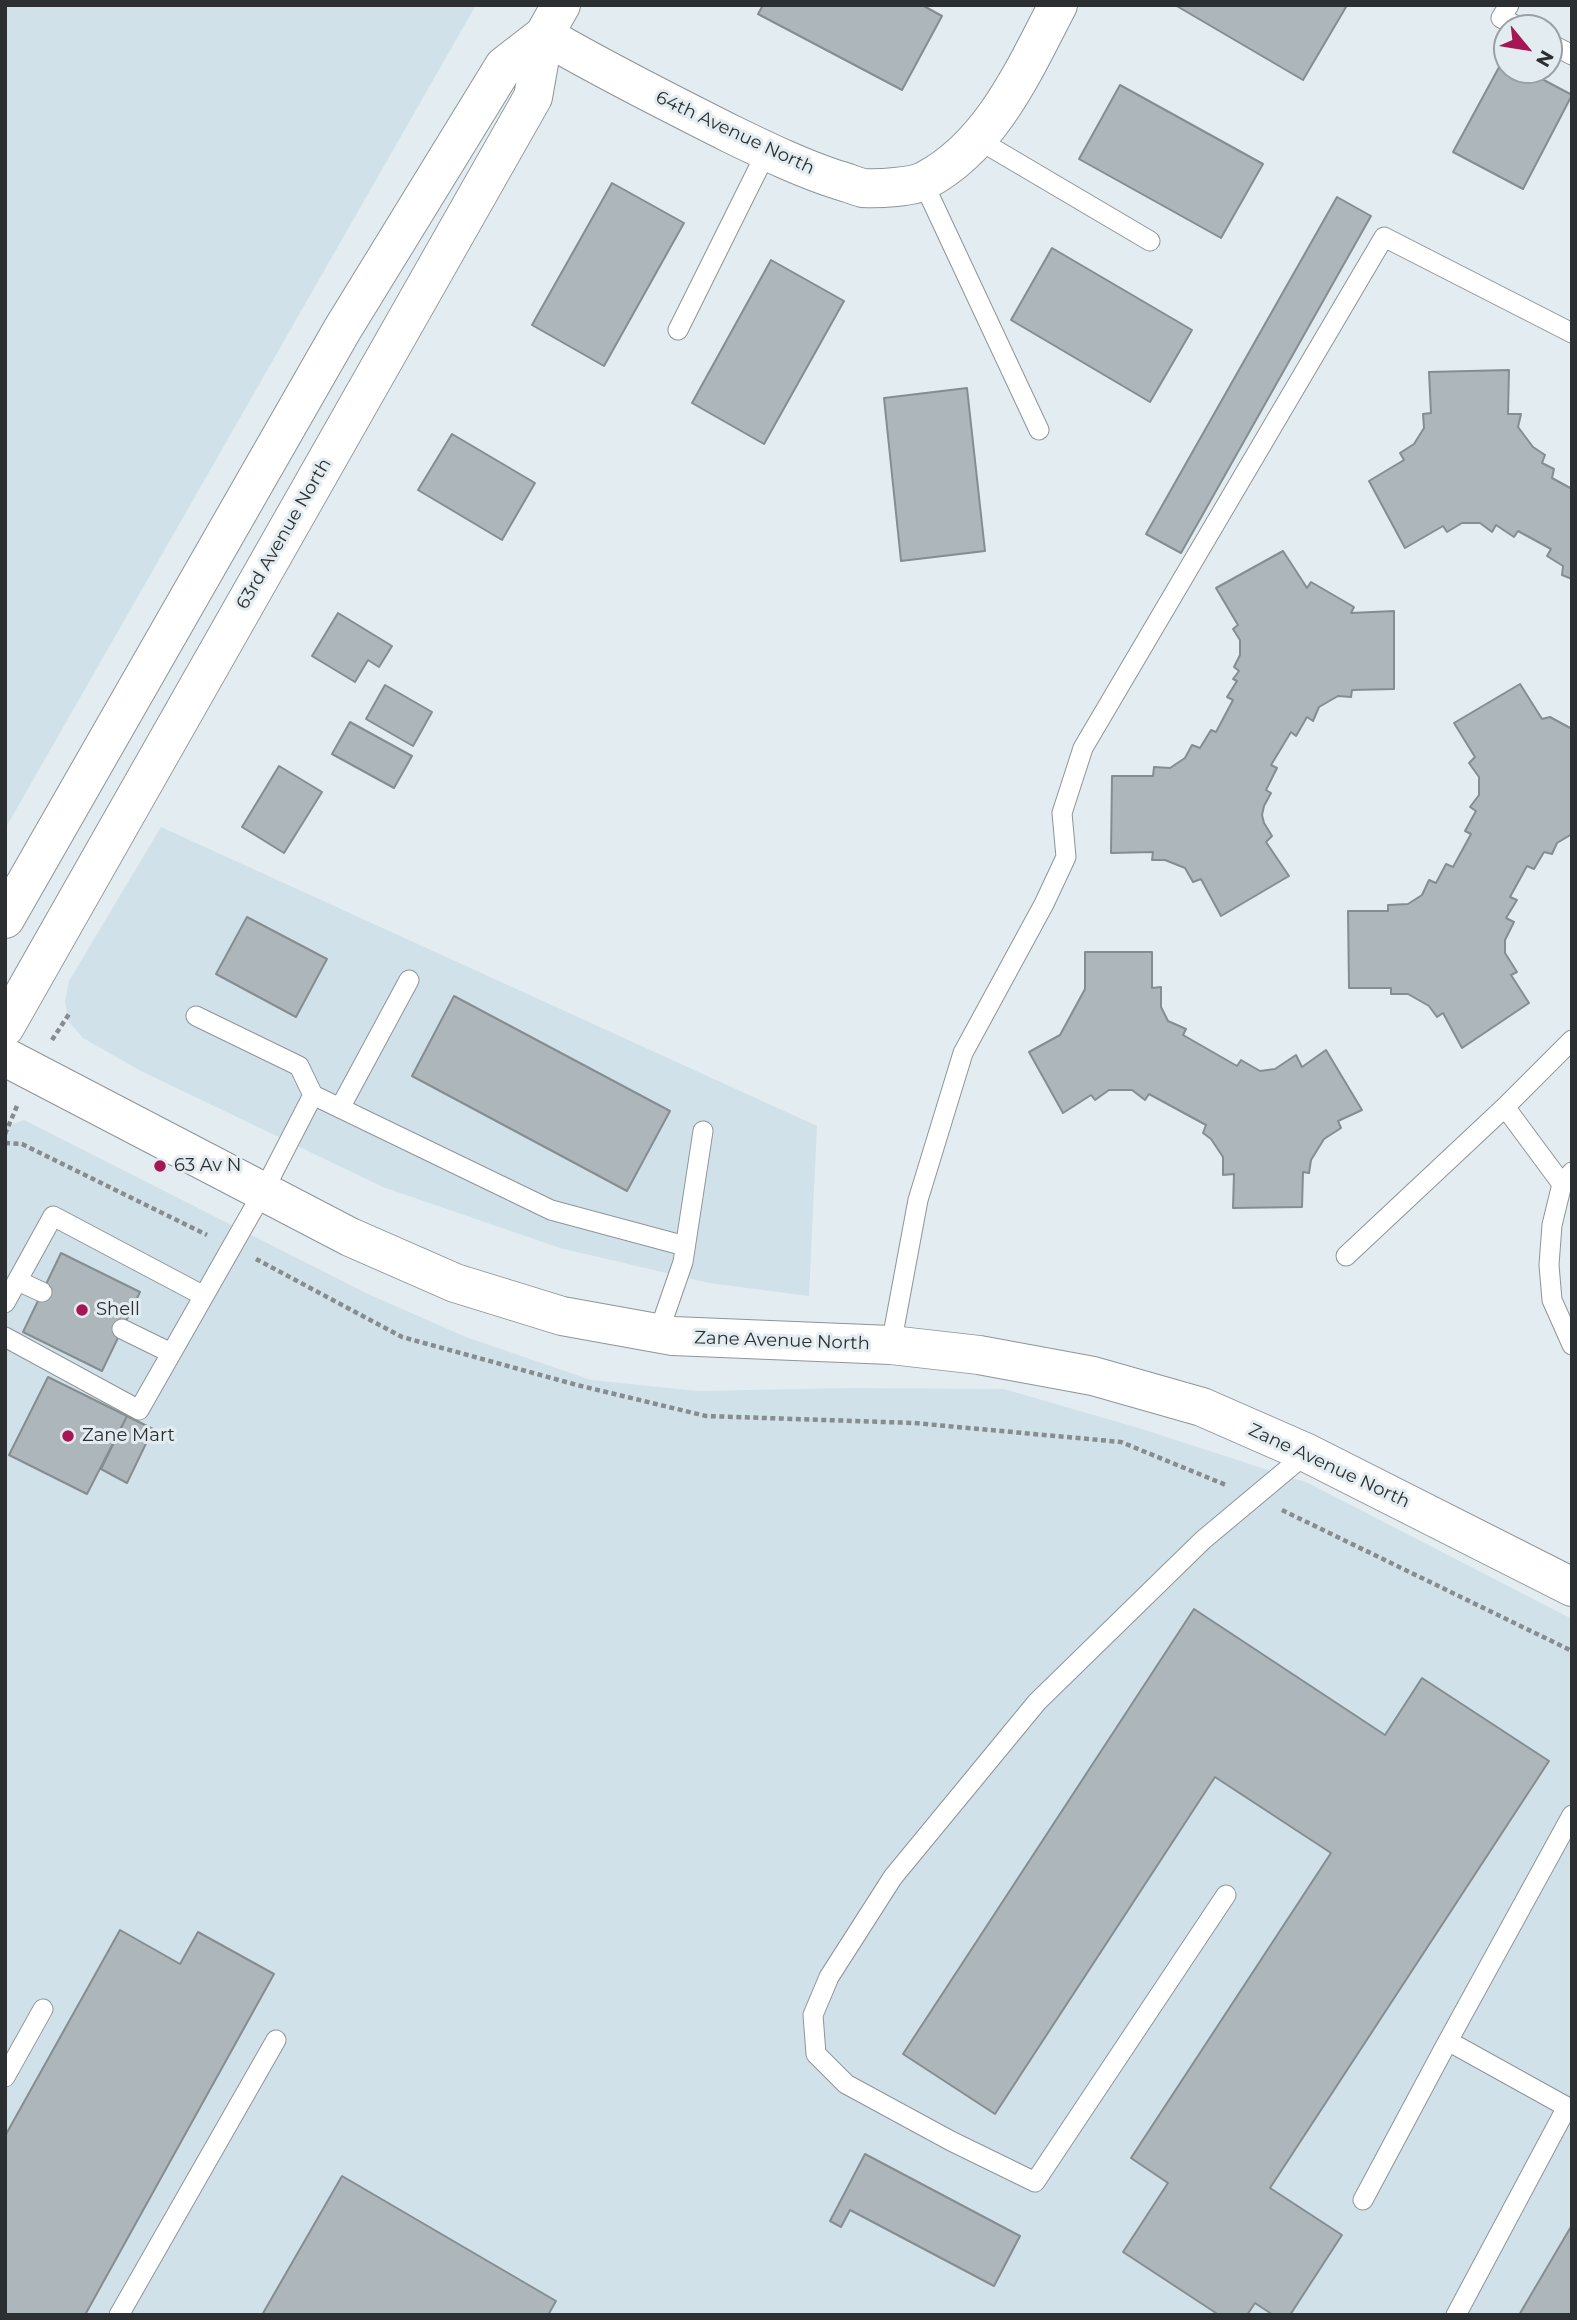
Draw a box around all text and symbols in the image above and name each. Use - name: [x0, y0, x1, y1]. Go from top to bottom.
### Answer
- north arrow: [1493, 14, 1563, 84]
- text: N: [1531, 46, 1559, 71]
- street label: 64th Avenue North: [652, 87, 818, 179]
- street label: 63rd Avenue North: [232, 455, 336, 613]
- place label: 63 Av N: [174, 1155, 241, 1177]
- marker: 63 Av N: [152, 1158, 168, 1174]
- place label: Shell: [96, 1299, 140, 1321]
- marker: Shell: [74, 1302, 90, 1318]
- street label: Zane Avenue North: [694, 1327, 870, 1355]
- street label: Zane Avenue North: [1245, 1419, 1413, 1513]
- place label: Zane Mart: [82, 1425, 175, 1447]
- marker: Zane Mart: [60, 1428, 76, 1444]

